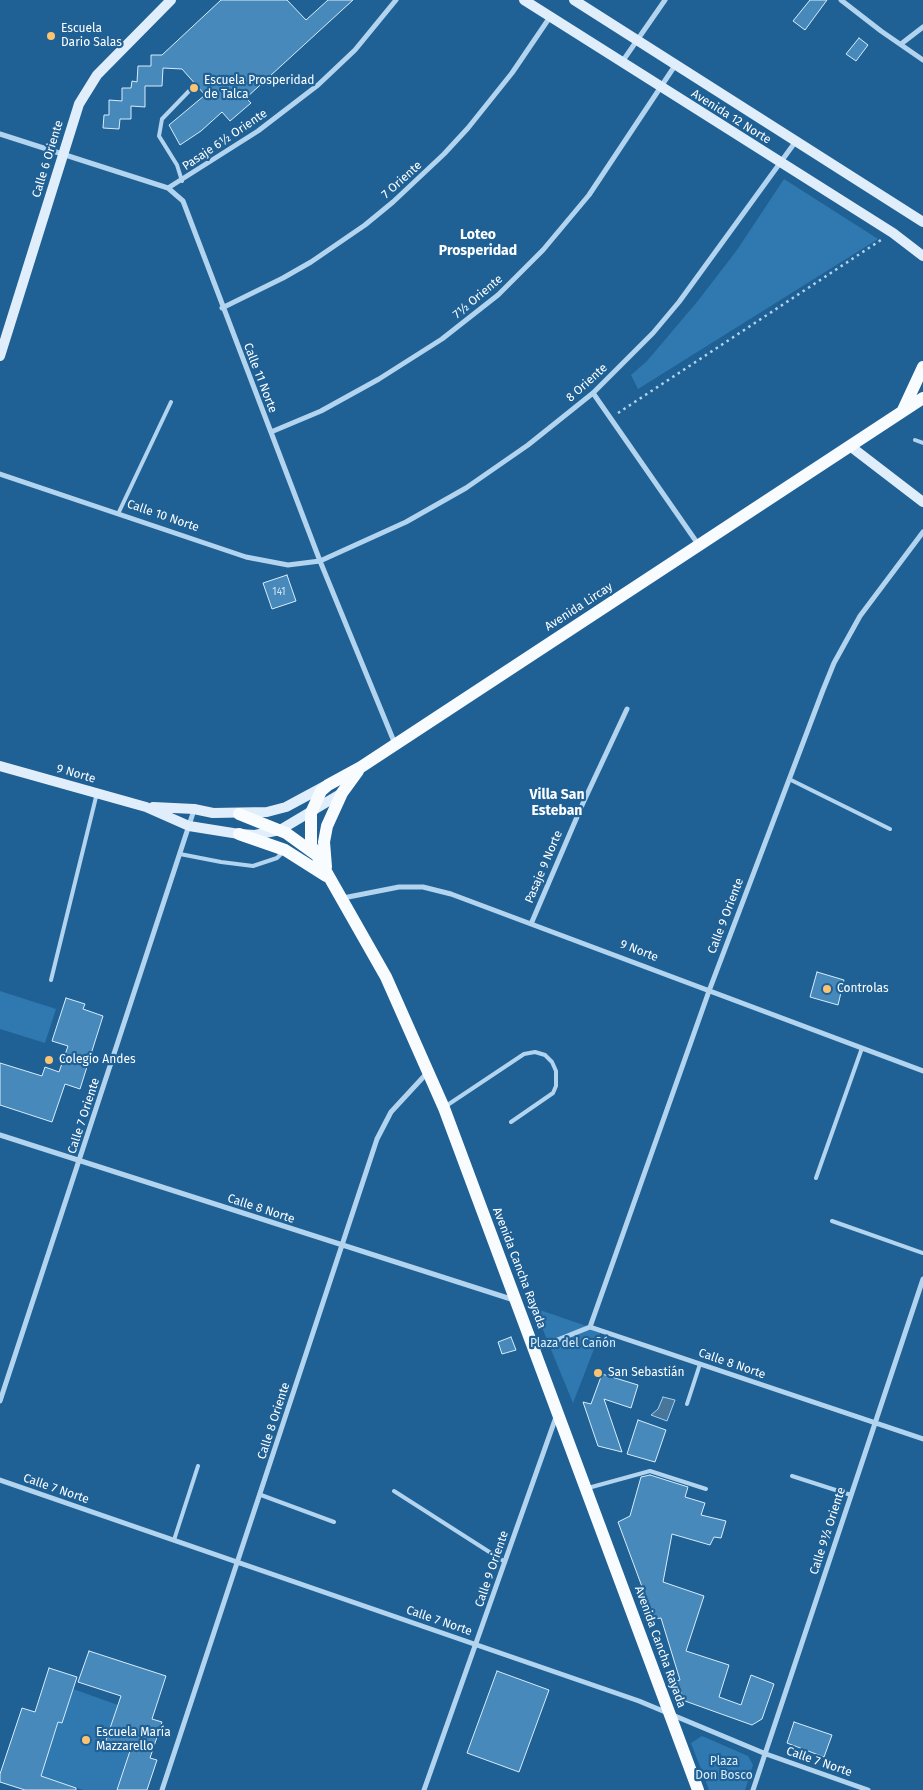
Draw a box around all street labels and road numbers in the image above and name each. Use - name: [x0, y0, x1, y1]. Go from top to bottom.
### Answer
- street label: Avenida 12 Norte: [688, 87, 774, 147]
- street label: Pasaje 6½ Oriente: [180, 106, 270, 174]
- street label: Calle 6 Oriente: [29, 119, 67, 199]
- street label: 7 Oriente: [379, 158, 425, 202]
- street label: 7½ Oriente: [450, 272, 506, 322]
- street label: Calle 11 Norte: [240, 341, 280, 415]
- street label: 8 Oriente: [563, 361, 611, 405]
- street label: Calle 10 Norte: [125, 497, 201, 535]
- street label: Avenida Lircay: [542, 580, 616, 634]
- street label: 9 Norte: [55, 762, 97, 786]
- street label: Pasaje 9 Norte: [522, 828, 566, 906]
- street label: Calle 9 Oriente: [705, 876, 747, 956]
- street label: 9 Norte: [618, 937, 660, 965]
- street label: Calle 7 Oriente: [65, 1076, 103, 1156]
- street label: Calle 8 Norte: [225, 1191, 297, 1227]
- street label: Avenida Cancha Rayada: [489, 1205, 549, 1331]
- street label: Calle 8 Norte: [697, 1346, 767, 1382]
- street label: Calle 8 Oriente: [255, 1381, 293, 1461]
- street label: Calle 7 Norte: [21, 1471, 91, 1507]
- street label: Calle 9½ Oriente: [807, 1485, 849, 1577]
- street label: Calle 9 Oriente: [472, 1529, 512, 1609]
- street label: Avenida Cancha Rayada: [631, 1584, 689, 1710]
- street label: Calle 7 Norte: [404, 1603, 474, 1639]
- street label: Calle 7 Norte: [784, 1744, 854, 1780]

